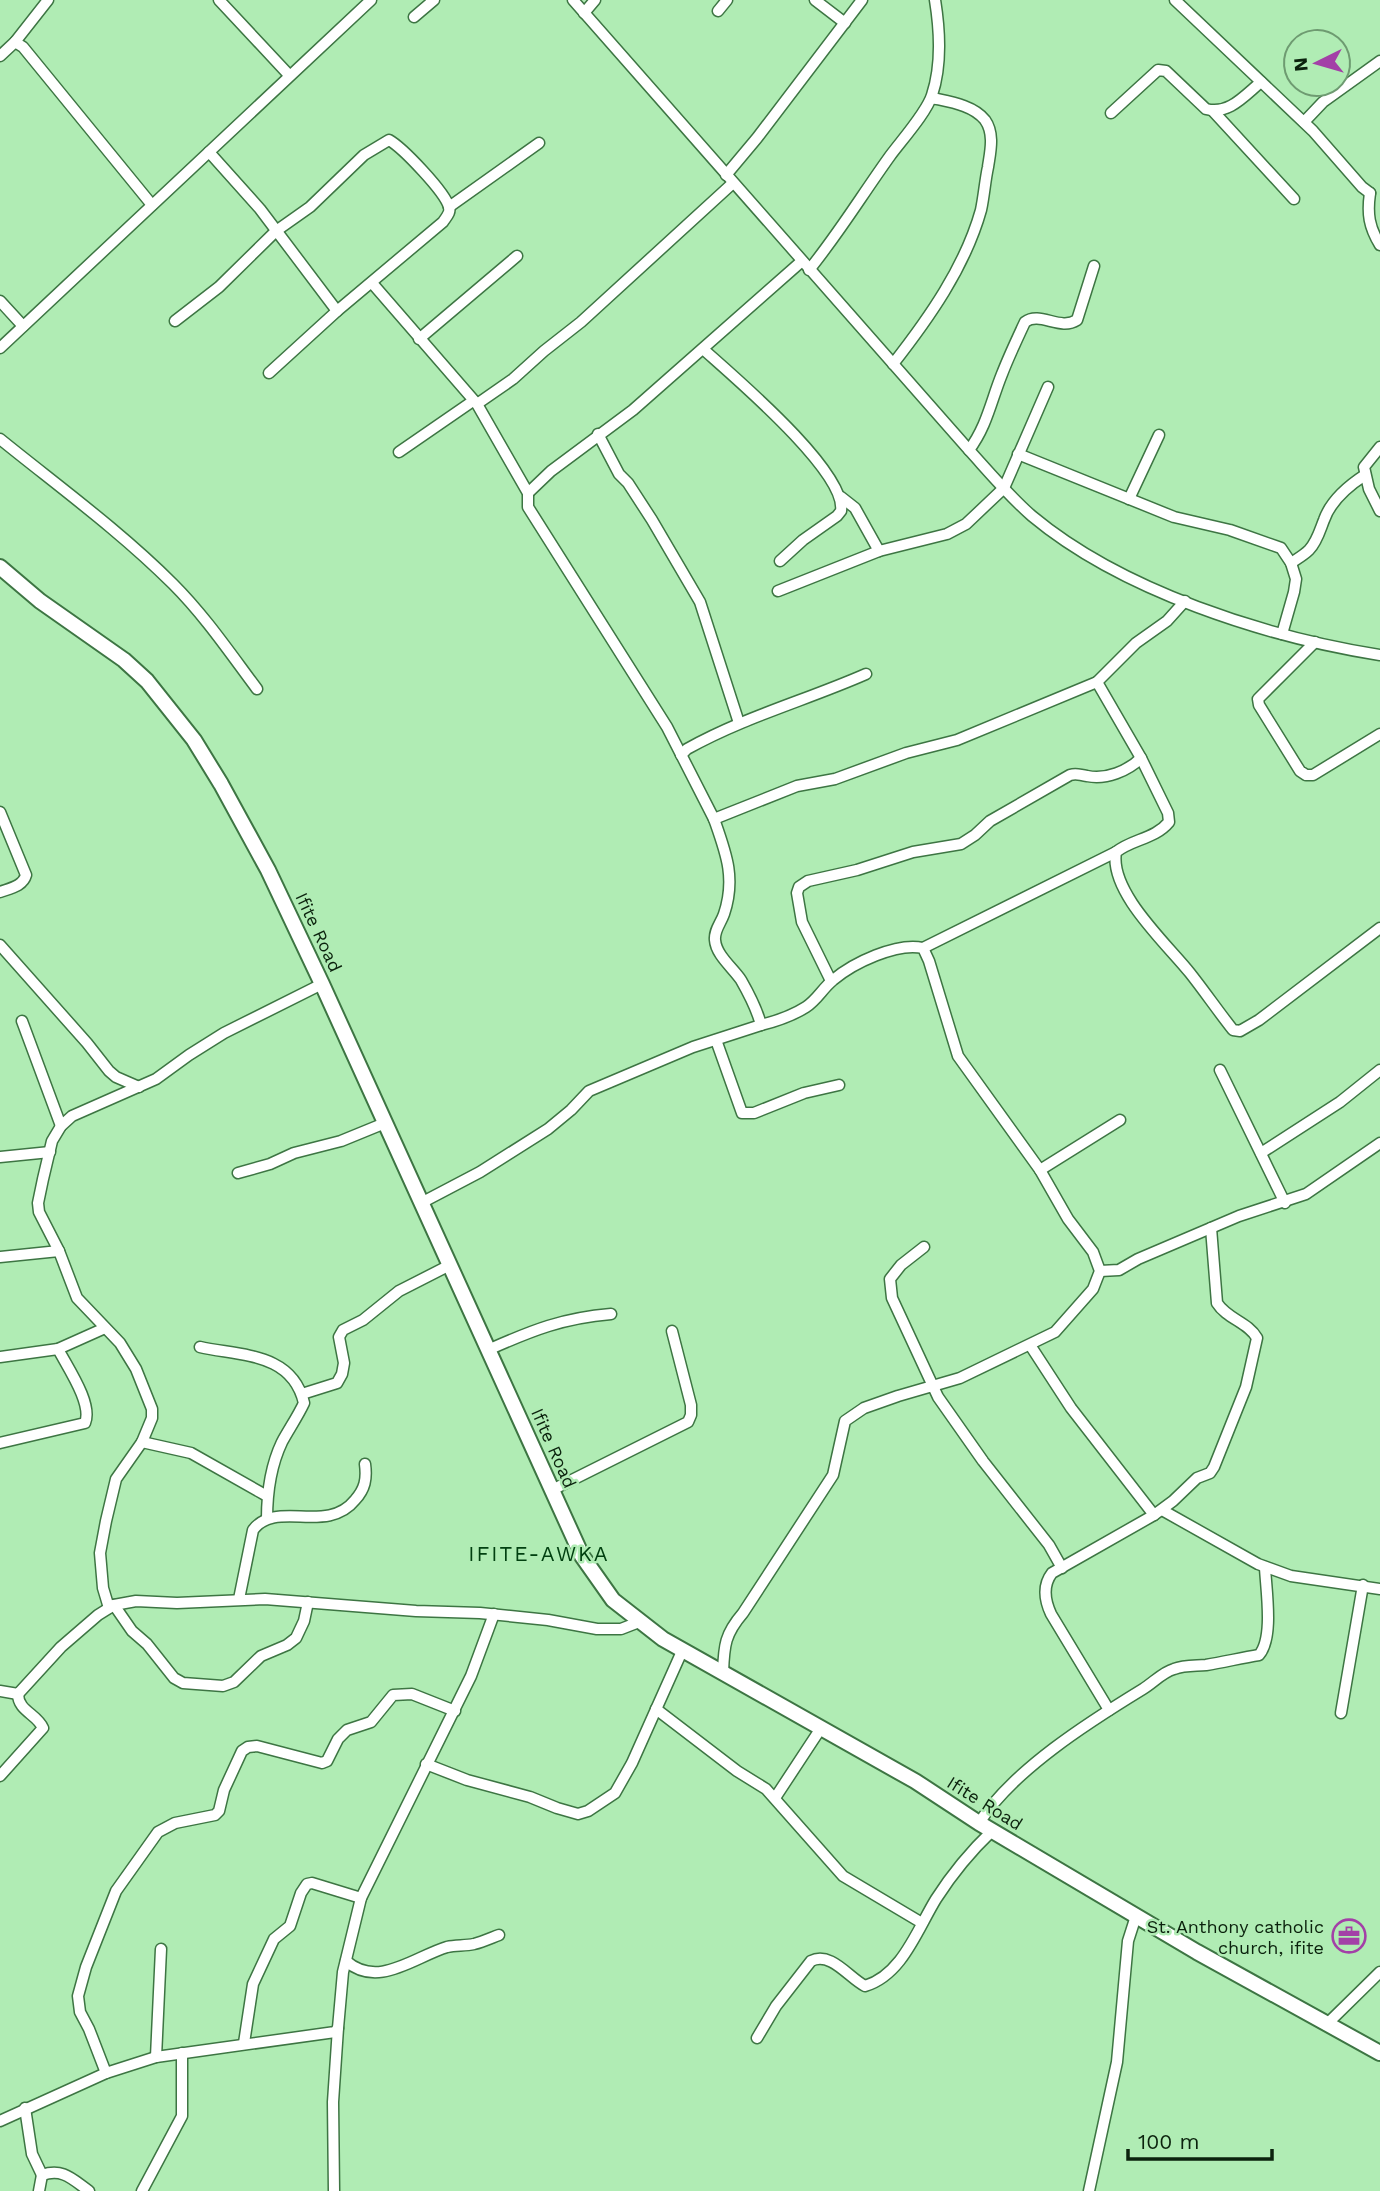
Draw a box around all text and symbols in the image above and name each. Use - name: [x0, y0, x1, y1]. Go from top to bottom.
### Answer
- north arrow: [1282, 28, 1352, 98]
- text: N: [1288, 56, 1313, 72]
- street label: Ifite Road: [291, 889, 347, 975]
- street label: Ifite Road: [527, 1405, 581, 1491]
- district label: IFITE-AWKA: [468, 1541, 610, 1566]
- street label: Ifite Road: [943, 1772, 1027, 1834]
- place label: St. Anthony catholic church, ifite: [1147, 1916, 1324, 1958]
- office icon: St. Anthony catholic church, ifite: [1330, 1917, 1368, 1955]
- scale bar: [1128, 2118, 1272, 2162]
- text: 100 m: [1138, 2129, 1200, 2154]

